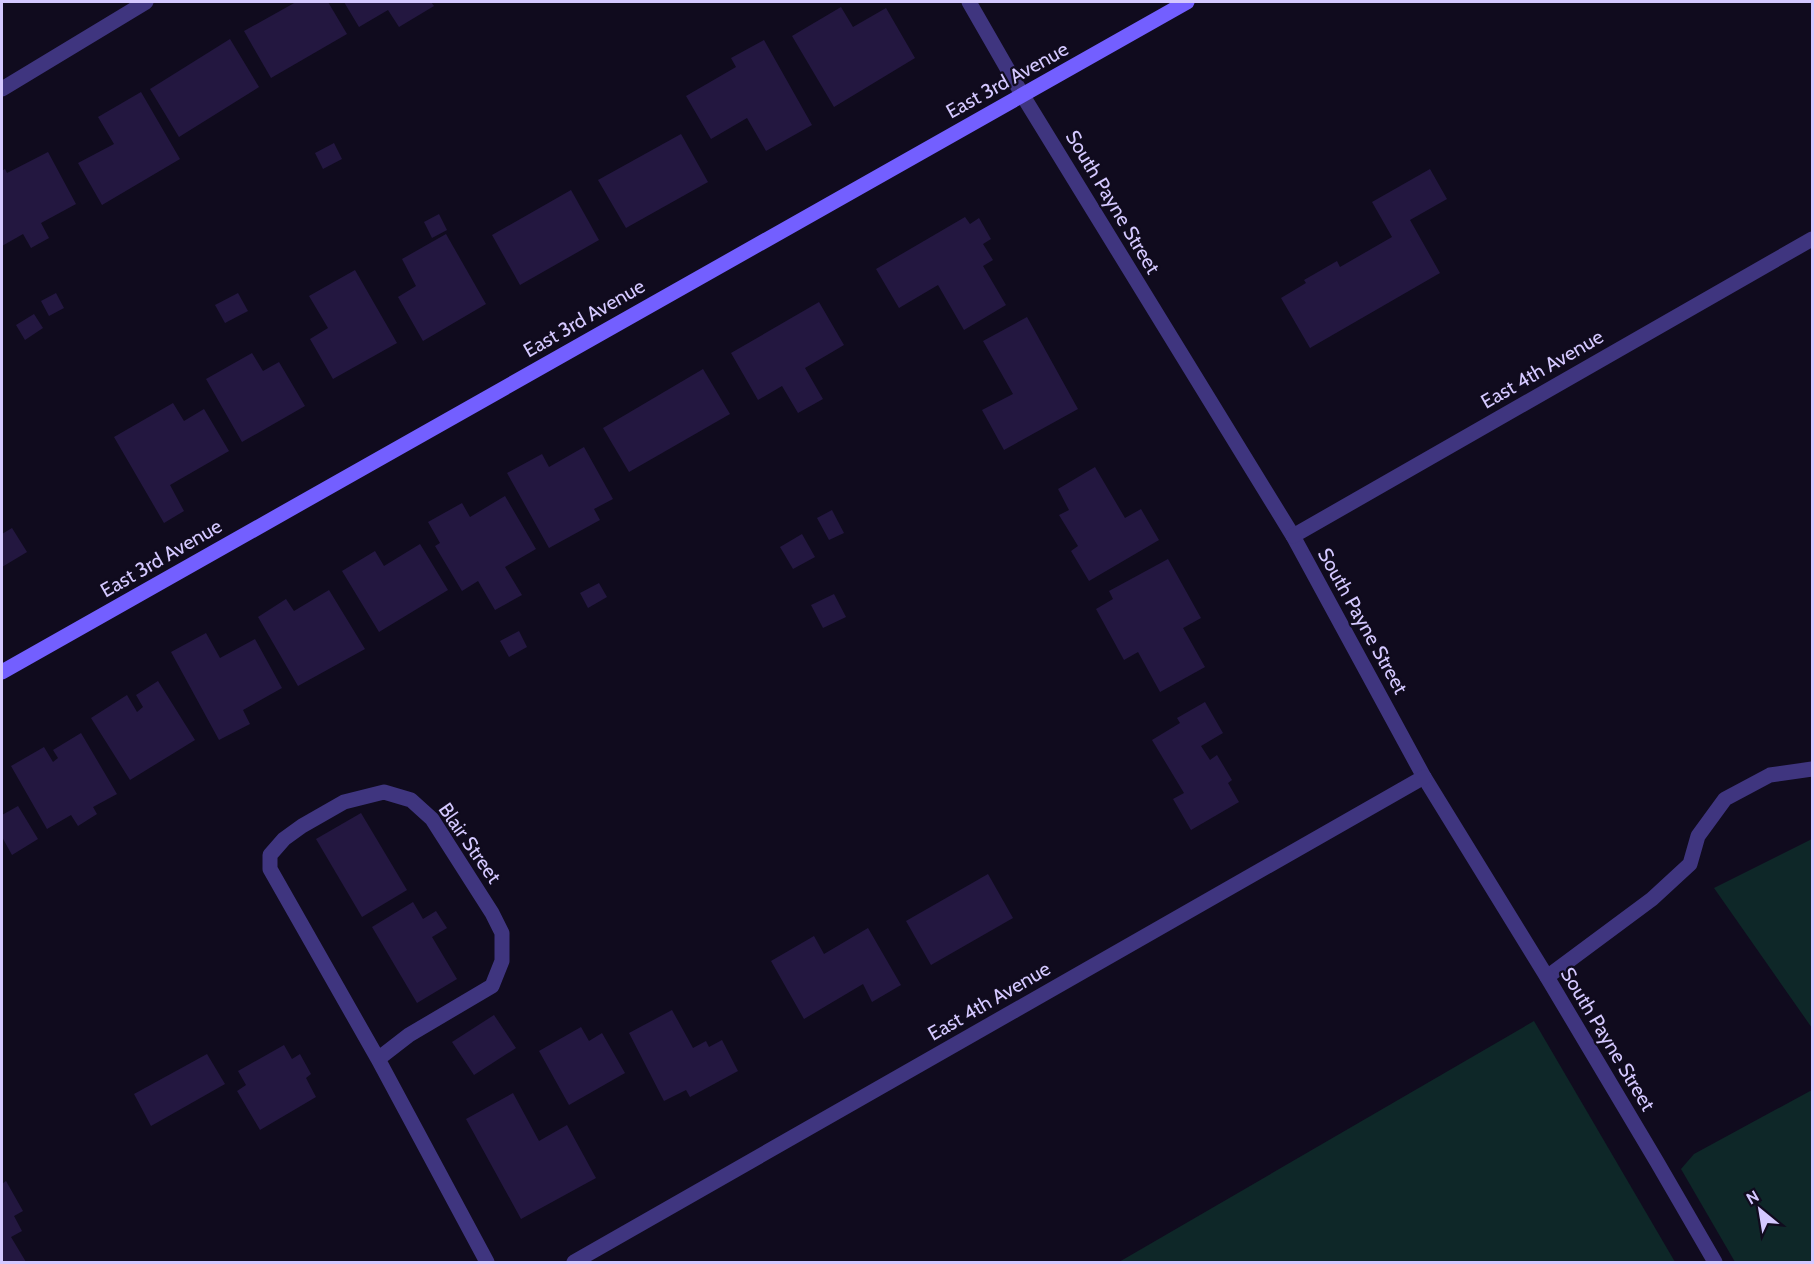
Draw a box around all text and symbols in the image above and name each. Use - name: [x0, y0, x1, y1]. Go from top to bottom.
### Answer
- street label: East 3rd Avenue: [942, 37, 1072, 123]
- street label: South Payne Street: [1061, 126, 1165, 278]
- street label: East 3rd Avenue: [519, 274, 649, 362]
- street label: East 4th Avenue: [1477, 324, 1607, 414]
- street label: East 3rd Avenue: [96, 514, 226, 602]
- street label: South Payne Street: [1313, 544, 1413, 698]
- street label: Blair Street: [434, 798, 507, 888]
- street label: East 4th Avenue: [924, 956, 1054, 1046]
- street label: South Payne Street: [1556, 963, 1660, 1115]
- north arrow: [1730, 1180, 1790, 1240]
- text: N: [1743, 1186, 1762, 1208]

